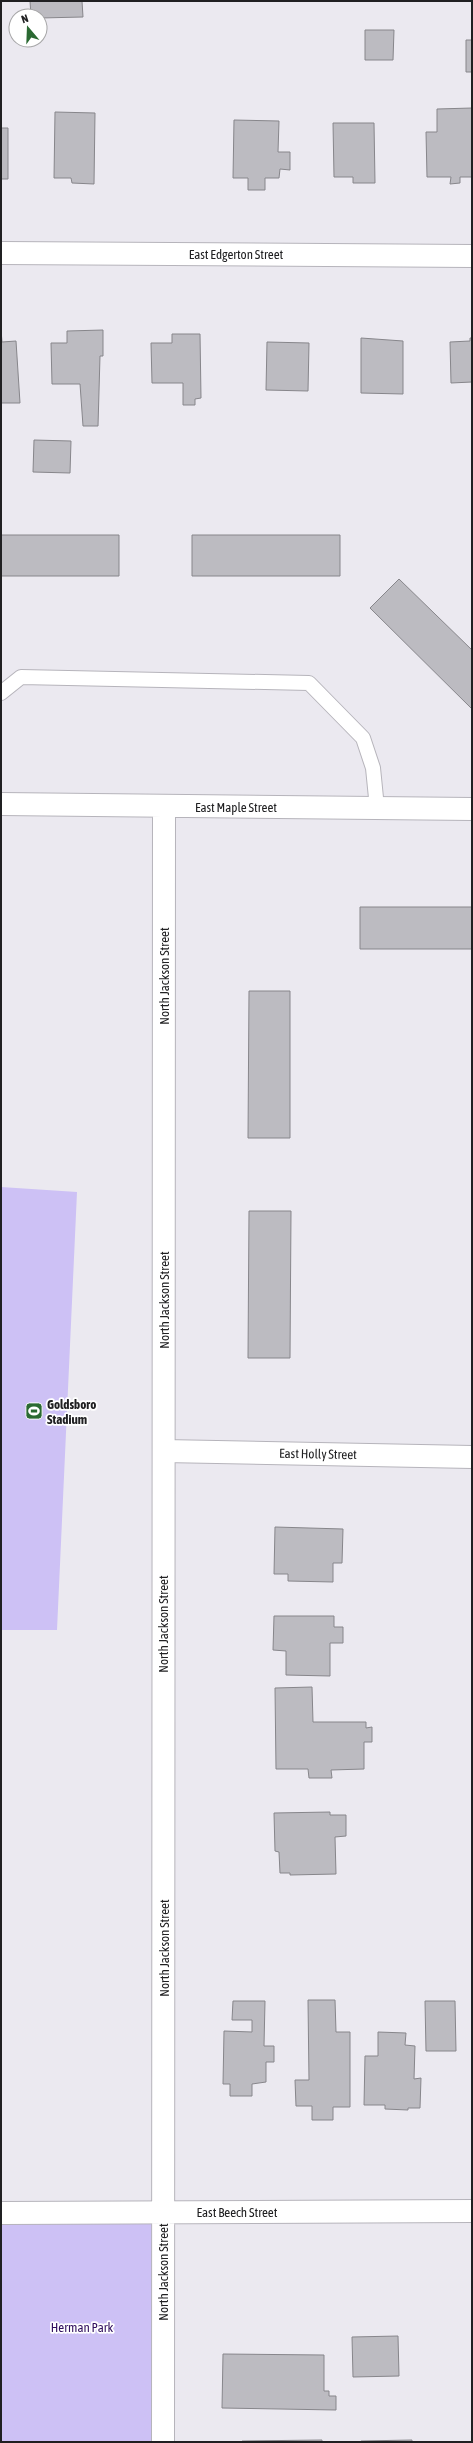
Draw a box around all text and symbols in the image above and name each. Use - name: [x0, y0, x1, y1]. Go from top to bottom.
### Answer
- north arrow: [8, 8, 48, 48]
- text: N: [20, 12, 30, 25]
- street label: East Edgerton Street: [189, 247, 284, 262]
- street label: East Maple Street: [195, 800, 277, 815]
- street label: North Jackson Street: [157, 927, 172, 1025]
- street label: North Jackson Street: [157, 1251, 172, 1349]
- place label: Goldsboro Stadium: [47, 1397, 96, 1427]
- sports icon: Goldsboro Stadium: [24, 1401, 44, 1421]
- street label: East Holly Street: [279, 1446, 357, 1462]
- street label: North Jackson Street: [156, 1575, 171, 1673]
- street label: North Jackson Street: [157, 1899, 172, 1997]
- street label: East Beech Street: [197, 2205, 278, 2220]
- street label: North Jackson Street: [156, 2223, 171, 2321]
- park label: Herman Park: [51, 2320, 114, 2335]

